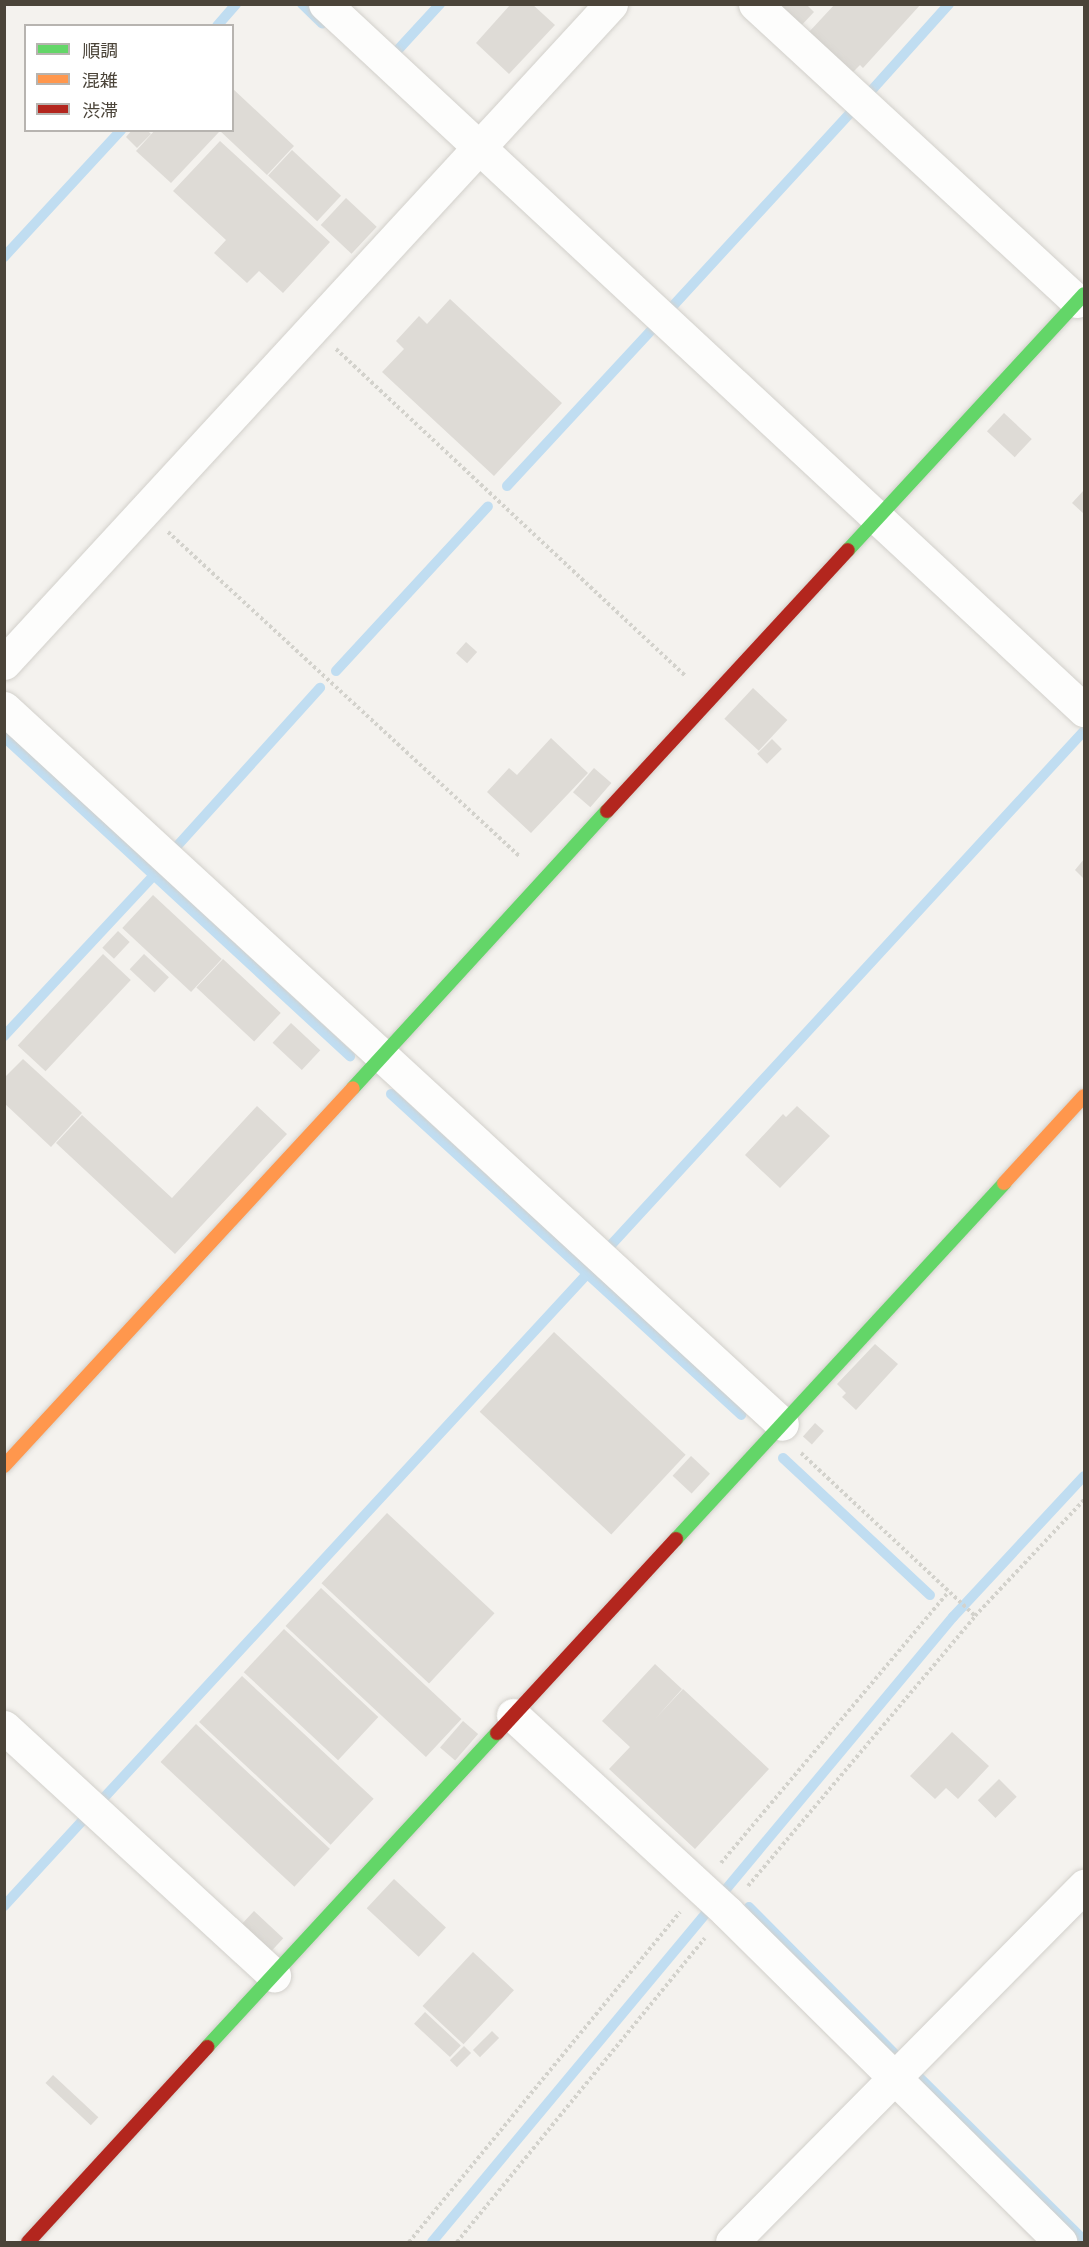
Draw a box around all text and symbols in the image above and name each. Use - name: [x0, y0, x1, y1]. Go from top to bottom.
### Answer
- legend: [24, 24, 234, 132]
- text: 順調: [82, 40, 118, 61]
- text: 混雑: [82, 70, 118, 91]
- text: 渋滞: [82, 100, 118, 121]

